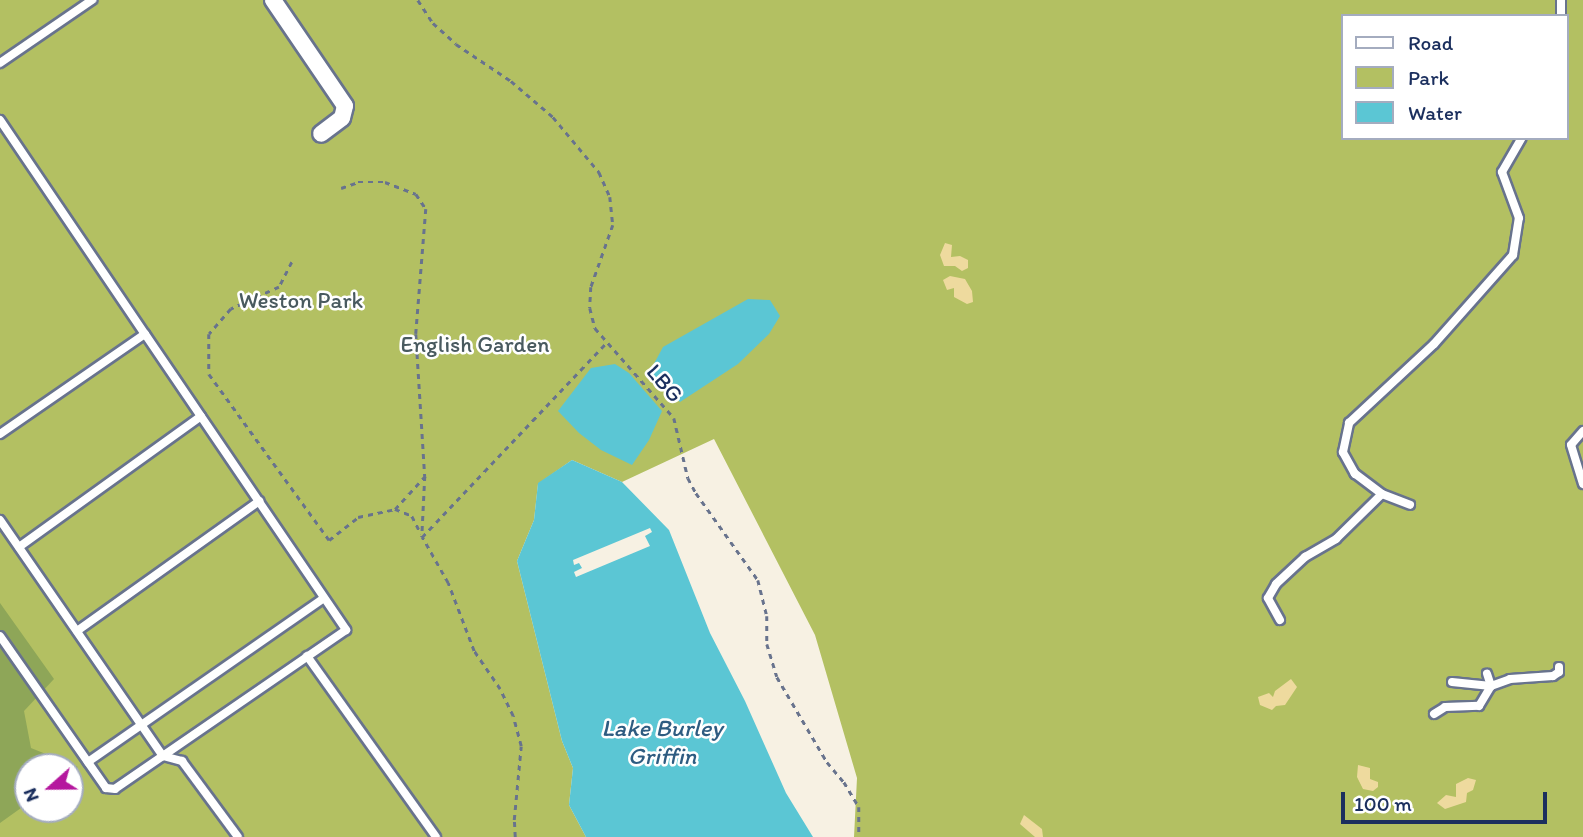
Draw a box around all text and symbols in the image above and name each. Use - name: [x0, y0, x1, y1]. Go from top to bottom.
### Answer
- legend: [1342, 14, 1569, 140]
- text: Road: [1408, 30, 1453, 55]
- text: Park: [1408, 65, 1449, 90]
- text: Water: [1408, 100, 1462, 125]
- park label: Weston Park: [239, 286, 363, 314]
- park label: English Garden: [400, 330, 550, 358]
- street label: LBG: [641, 358, 689, 408]
- water label: Lake Burley Griffin: [601, 714, 723, 770]
- north arrow: [14, 753, 84, 823]
- scale bar: [1345, 778, 1552, 822]
- text: N: [18, 785, 44, 805]
- text: 100 m: [1354, 791, 1412, 816]

